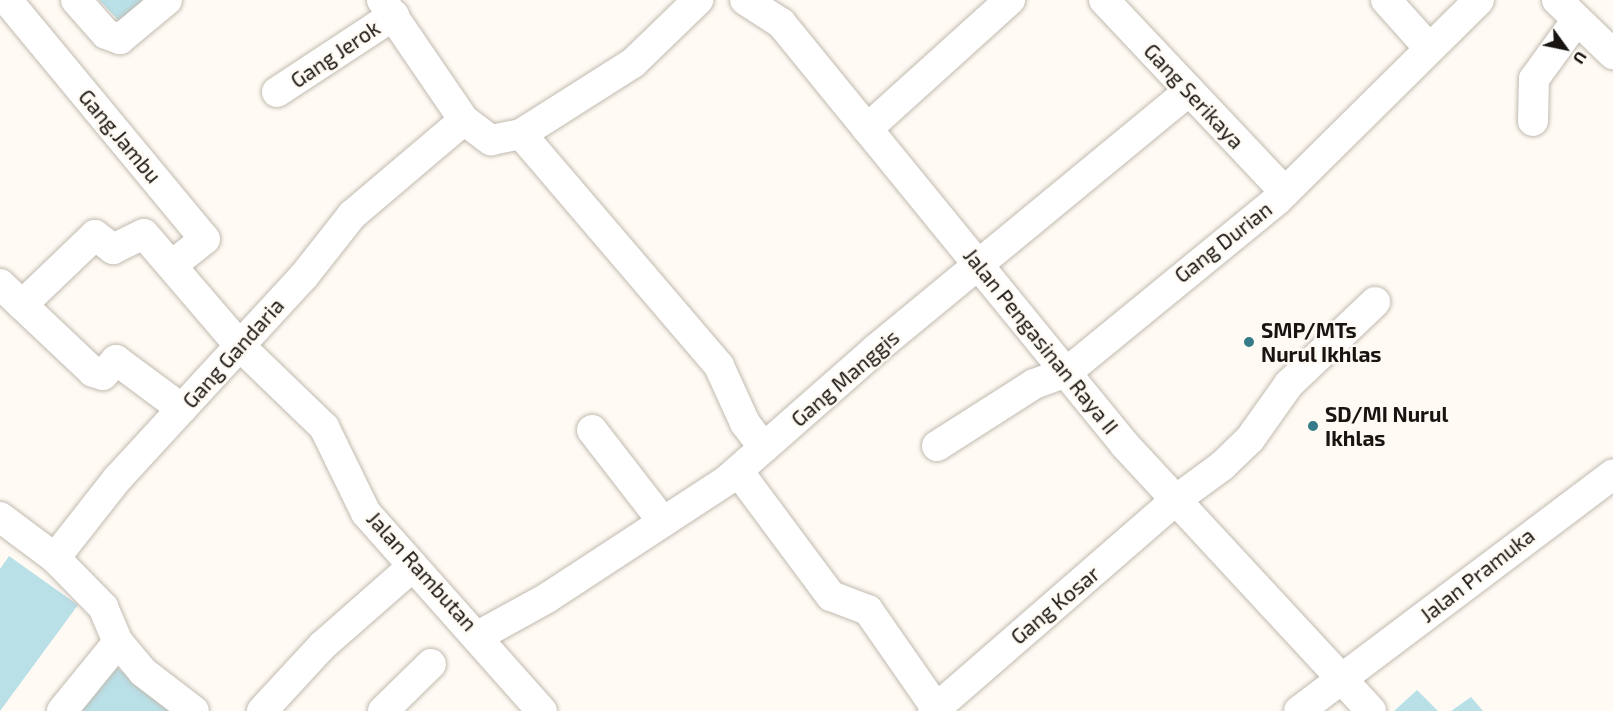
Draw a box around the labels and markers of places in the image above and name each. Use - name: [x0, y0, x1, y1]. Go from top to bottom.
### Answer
- place label: SMP/MTs Nurul Ikhlas: [1261, 317, 1382, 367]
- marker: SMP/MTs Nurul Ikhlas: [1242, 335, 1256, 349]
- place label: SD/MI Nurul Ikhlas: [1325, 401, 1448, 451]
- marker: SD/MI Nurul Ikhlas: [1306, 419, 1320, 433]

